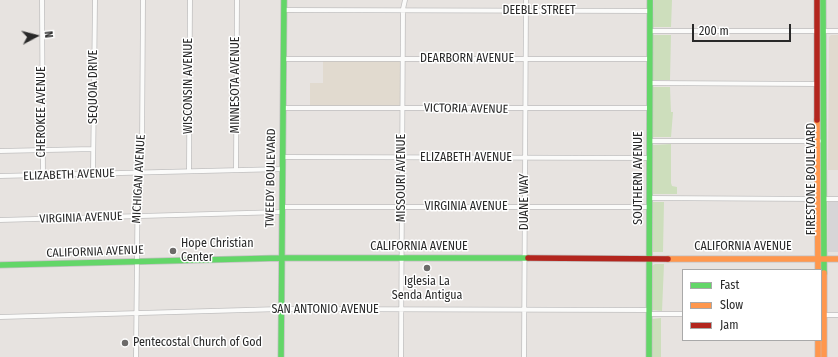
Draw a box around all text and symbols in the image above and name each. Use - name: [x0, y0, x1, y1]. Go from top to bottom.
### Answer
- street label: DEEBLE STREET: [502, 4, 576, 18]
- north arrow: [16, 16, 56, 56]
- scale bar: [694, 16, 793, 42]
- text: 200 m: [699, 24, 729, 38]
- text: N: [42, 30, 55, 39]
- street label: MINNESOTA AVENUE: [229, 37, 243, 133]
- street label: WISCONSIN AVENUE: [182, 38, 196, 134]
- street label: SEQUOIA DRIVE: [87, 50, 101, 124]
- street label: DEARBORN AVENUE: [420, 52, 514, 66]
- street label: CHEROKEE AVENUE: [35, 66, 49, 158]
- street label: VICTORIA AVENUE: [424, 101, 508, 117]
- street label: FIRESTONE BOULEVARD: [805, 123, 819, 235]
- street label: TWEEDY BOULEVARD: [263, 128, 279, 228]
- street label: SOUTHERN AVENUE: [632, 131, 646, 225]
- street label: MICHIGAN AVENUE: [129, 134, 149, 224]
- street label: MISSOURI AVENUE: [395, 134, 409, 222]
- street label: ELIZABETH AVENUE: [420, 151, 512, 165]
- street label: ELIZABETH AVENUE: [23, 166, 115, 184]
- street label: DUANE WAY: [518, 174, 532, 230]
- street label: VIRGINIA AVENUE: [424, 200, 508, 214]
- street label: VIRGINIA AVENUE: [39, 209, 123, 227]
- place label: Hope Christian Center: [181, 237, 254, 265]
- street label: CALIFORNIA AVENUE: [370, 240, 468, 254]
- street label: CALIFORNIA AVENUE: [694, 240, 792, 254]
- street label: CALIFORNIA AVENUE: [46, 243, 144, 261]
- marker: Hope Christian Center: [168, 246, 178, 256]
- marker: Iglesia La Senda Antigua: [422, 263, 432, 273]
- legend: [682, 269, 822, 341]
- place label: Iglesia La Senda Antigua: [392, 275, 462, 303]
- text: Fast: [720, 278, 739, 292]
- text: Slow: [720, 298, 743, 312]
- street label: SAN ANTONIO AVENUE: [271, 303, 379, 317]
- text: Jam: [720, 318, 738, 332]
- place label: Pentecostal Church of God: [133, 336, 262, 350]
- marker: Pentecostal Church of God: [120, 338, 130, 348]

